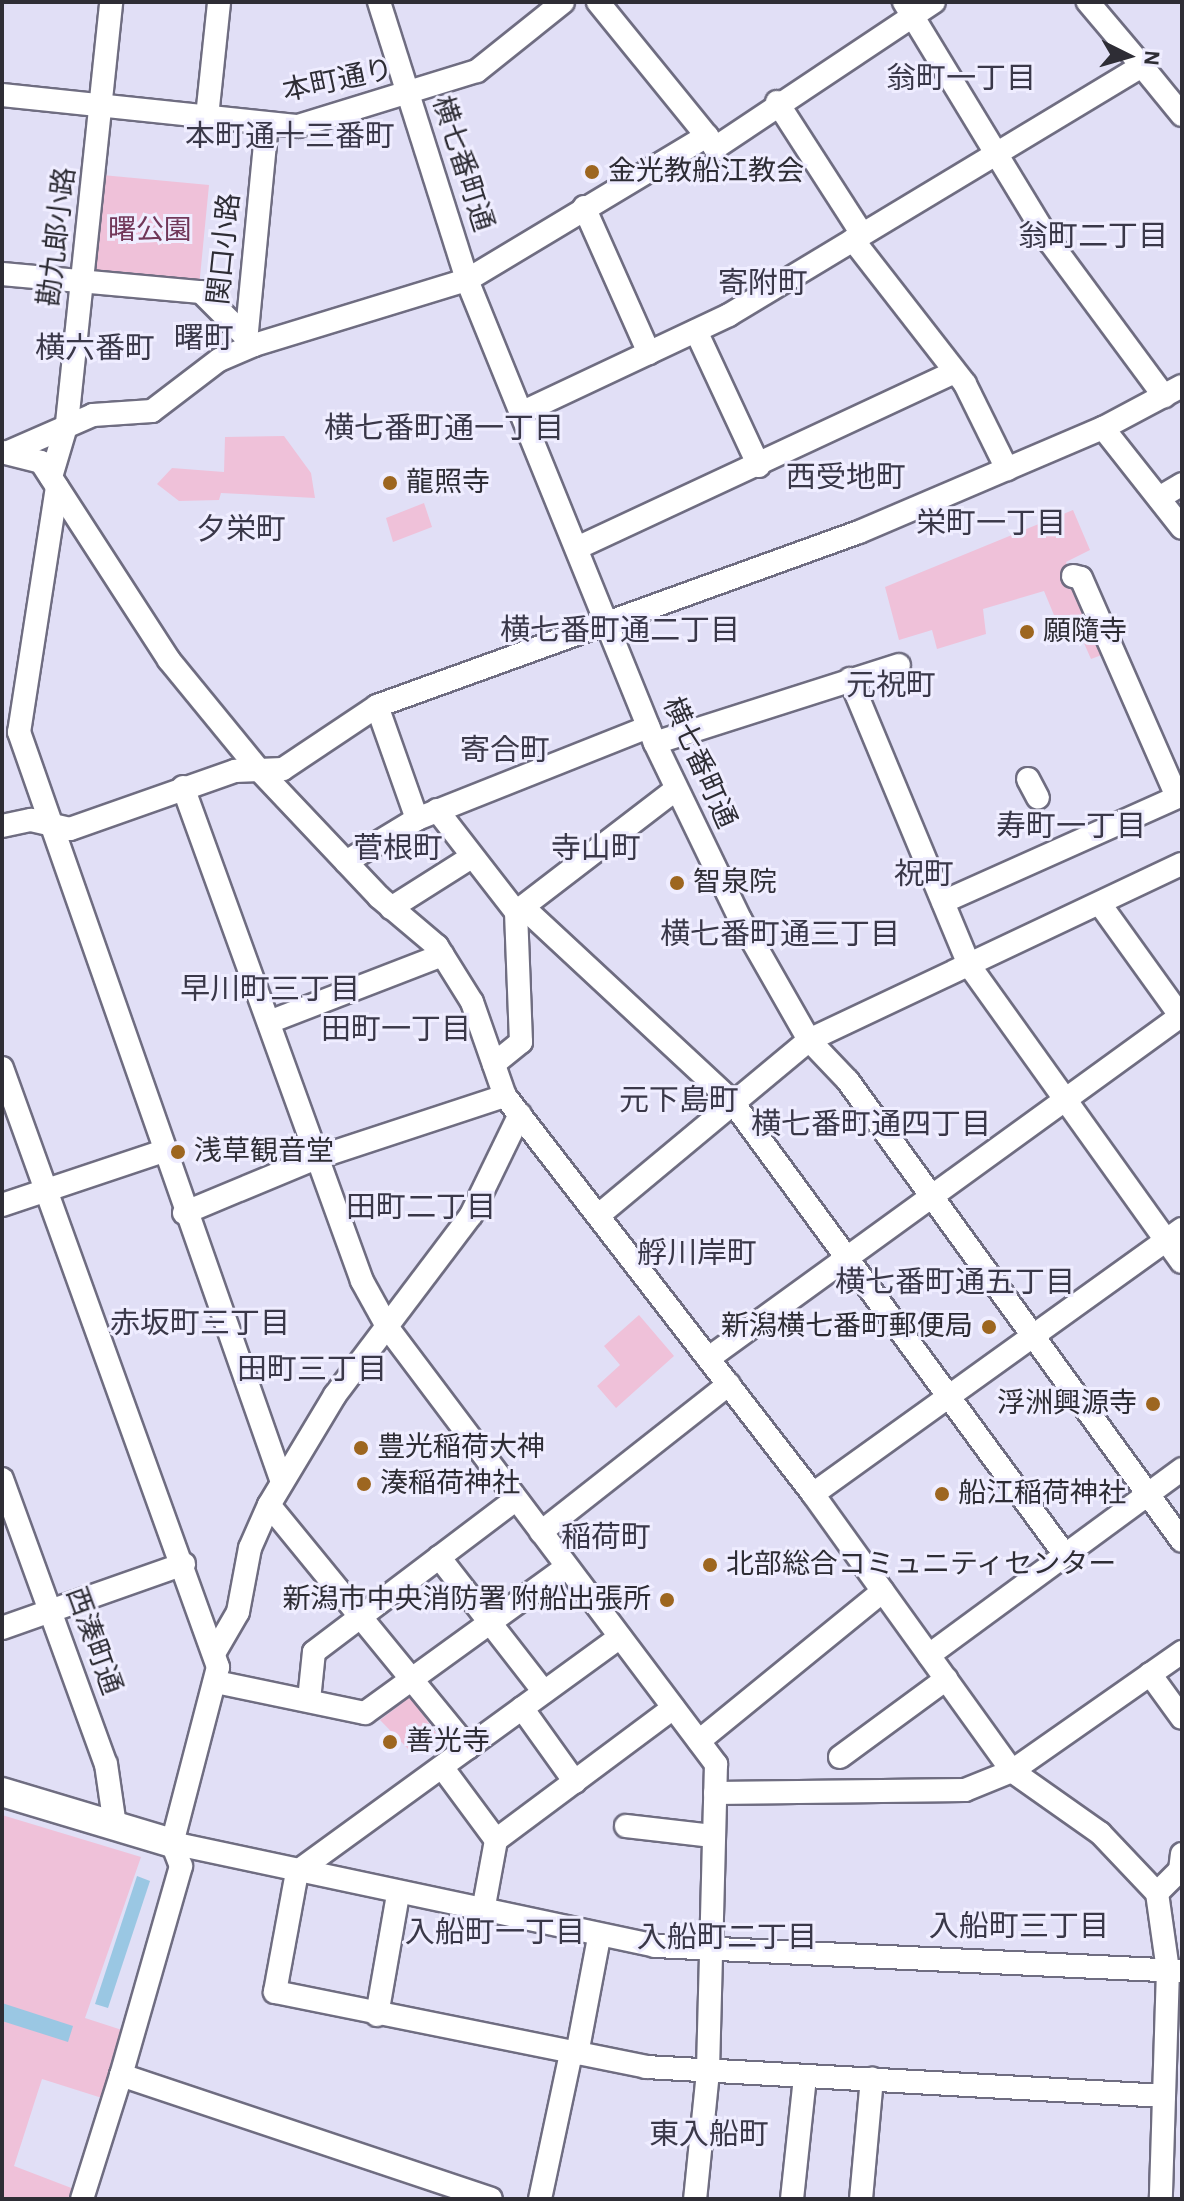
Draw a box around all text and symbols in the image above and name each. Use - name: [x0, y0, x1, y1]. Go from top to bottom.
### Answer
- north arrow: [1088, 16, 1168, 96]
- text: N: [1140, 50, 1164, 67]
- street label: 本町通り: [280, 53, 396, 109]
- district label: 翁町一丁目: [886, 61, 1036, 97]
- street label: 横七番町通: [424, 92, 500, 236]
- district label: 本町通十三番町: [185, 119, 395, 155]
- place label: 金光教船江教会: [608, 155, 804, 189]
- marker: 金光教船江教会: [583, 163, 601, 181]
- street label: 勘九郎小路: [33, 165, 83, 309]
- street label: 関口小路: [202, 192, 248, 306]
- park label: 曙公園: [108, 214, 192, 248]
- district label: 翁町二丁目: [1018, 219, 1168, 255]
- district label: 寄附町: [718, 266, 808, 302]
- district label: 曙町: [174, 321, 234, 357]
- district label: 横六番町: [35, 331, 155, 367]
- district label: 横七番町通一丁目: [324, 411, 564, 447]
- district label: 西受地町: [786, 460, 906, 496]
- place label: 龍照寺: [406, 466, 490, 500]
- marker: 龍照寺: [381, 474, 399, 492]
- district label: 栄町一丁目: [916, 506, 1066, 542]
- district label: 夕栄町: [196, 512, 286, 548]
- district label: 横七番町通二丁目: [500, 613, 740, 649]
- place label: 願隨寺: [1043, 615, 1127, 649]
- marker: 願隨寺: [1018, 623, 1036, 641]
- district label: 元祝町: [846, 668, 936, 704]
- street label: 横七番町通: [655, 692, 743, 834]
- district label: 寄合町: [460, 733, 550, 769]
- district label: 寿町一丁目: [996, 809, 1146, 845]
- district label: 菅根町: [353, 831, 443, 867]
- district label: 寺山町: [551, 831, 641, 867]
- district label: 祝町: [894, 857, 954, 893]
- place label: 智泉院: [693, 866, 777, 900]
- marker: 智泉院: [668, 874, 686, 892]
- district label: 横七番町通三丁目: [660, 917, 900, 953]
- district label: 早川町三丁目: [180, 972, 360, 1008]
- district label: 田町一丁目: [321, 1012, 471, 1048]
- district label: 元下島町: [619, 1083, 739, 1119]
- district label: 横七番町通四丁目: [751, 1107, 991, 1143]
- place label: 浅草観音堂: [194, 1135, 334, 1169]
- marker: 浅草観音堂: [169, 1143, 187, 1161]
- district label: 田町二丁目: [346, 1190, 496, 1226]
- district label: 艀川岸町: [637, 1236, 757, 1272]
- district label: 横七番町通五丁目: [835, 1265, 1075, 1301]
- district label: 赤坂町三丁目: [110, 1306, 290, 1342]
- place label: 新潟横七番町郵便局: [721, 1310, 973, 1344]
- marker: 新潟横七番町郵便局: [980, 1318, 998, 1336]
- district label: 田町三丁目: [237, 1352, 387, 1388]
- place label: 浮洲興源寺: [997, 1387, 1137, 1421]
- marker: 浮洲興源寺: [1144, 1395, 1162, 1413]
- place label: 豊光稲荷大神: [377, 1431, 545, 1465]
- marker: 豊光稲荷大神: [352, 1439, 370, 1457]
- place label: 湊稲荷神社: [380, 1467, 520, 1501]
- marker: 湊稲荷神社: [355, 1475, 373, 1493]
- place label: 船江稲荷神社: [958, 1477, 1126, 1511]
- marker: 船江稲荷神社: [933, 1485, 951, 1503]
- district label: 稲荷町: [561, 1520, 651, 1556]
- place label: 北部総合コミュニティセンター: [726, 1548, 1118, 1582]
- marker: 北部総合コミュニティセンター: [701, 1556, 719, 1574]
- street label: 西湊町通: [58, 1583, 128, 1699]
- place label: 新潟市中央消防署 附船出張所: [282, 1583, 651, 1617]
- marker: 新潟市中央消防署 附船出張所: [658, 1591, 676, 1609]
- place label: 善光寺: [406, 1725, 490, 1759]
- marker: 善光寺: [381, 1733, 399, 1751]
- district label: 入船町三丁目: [929, 1909, 1109, 1945]
- district label: 入船町一丁目: [405, 1915, 585, 1951]
- district label: 入船町二丁目: [637, 1920, 817, 1956]
- district label: 東入船町: [649, 2117, 769, 2153]

